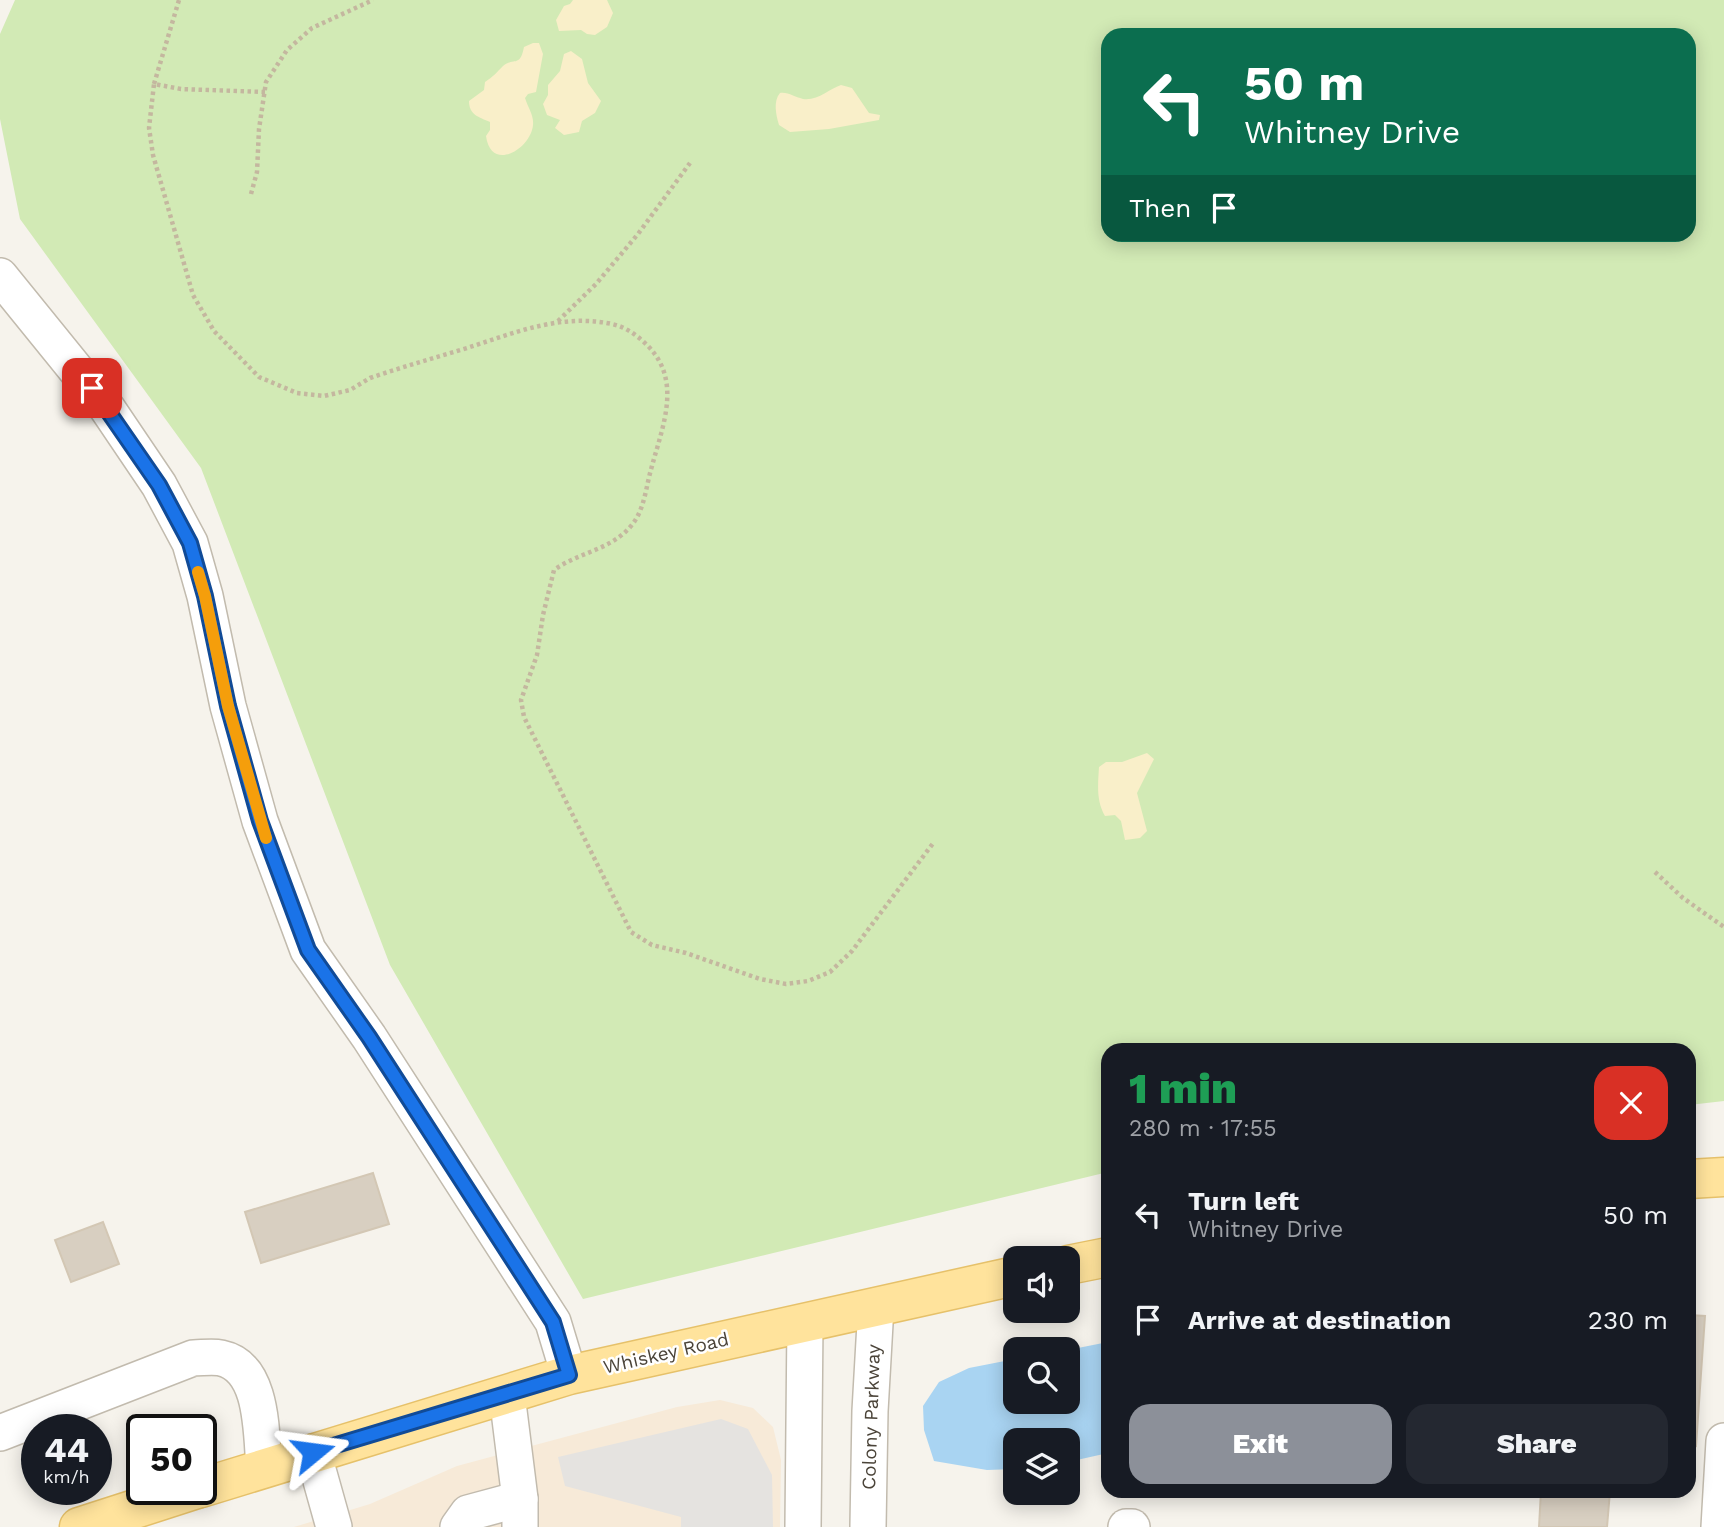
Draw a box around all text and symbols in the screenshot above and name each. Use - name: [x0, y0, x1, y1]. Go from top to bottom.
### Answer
- text: 50 m: [1244, 54, 1364, 112]
- icon: left: [1129, 56, 1220, 147]
- text: Whitney Drive: [1244, 113, 1460, 151]
- icon: arrive: [1205, 189, 1243, 227]
- text: Then: [1129, 193, 1191, 223]
- pin: [62, 358, 122, 418]
- icon: arrive: [73, 369, 111, 407]
- text: 1 min: [1129, 1064, 1237, 1113]
- button: close: [1594, 1066, 1668, 1140]
- text: 280 m · 17:55: [1129, 1115, 1277, 1142]
- text: Turn left: [1188, 1186, 1299, 1216]
- icon: left: [1129, 1196, 1167, 1234]
- text: 50 m: [1603, 1200, 1668, 1230]
- text: Whitney Drive: [1188, 1216, 1343, 1243]
- map controls: [1003, 1246, 1080, 1505]
- button: sound: [1003, 1246, 1080, 1323]
- icon: arrive: [1129, 1301, 1167, 1339]
- text: Arrive at destination: [1188, 1305, 1451, 1335]
- text: 230 m: [1588, 1305, 1668, 1335]
- street label: Whiskey Road: [601, 1327, 731, 1379]
- button: search: [1003, 1337, 1080, 1414]
- street label: Colony Parkway: [857, 1344, 885, 1490]
- button: Exit: [1129, 1404, 1392, 1484]
- button: Share: [1406, 1404, 1668, 1484]
- speed limit sign: 50: [126, 1414, 217, 1505]
- position arrow: [276, 1415, 350, 1489]
- button: layers: [1003, 1428, 1080, 1505]
- text: 44: [44, 1429, 89, 1471]
- text: km/h: [43, 1466, 90, 1487]

